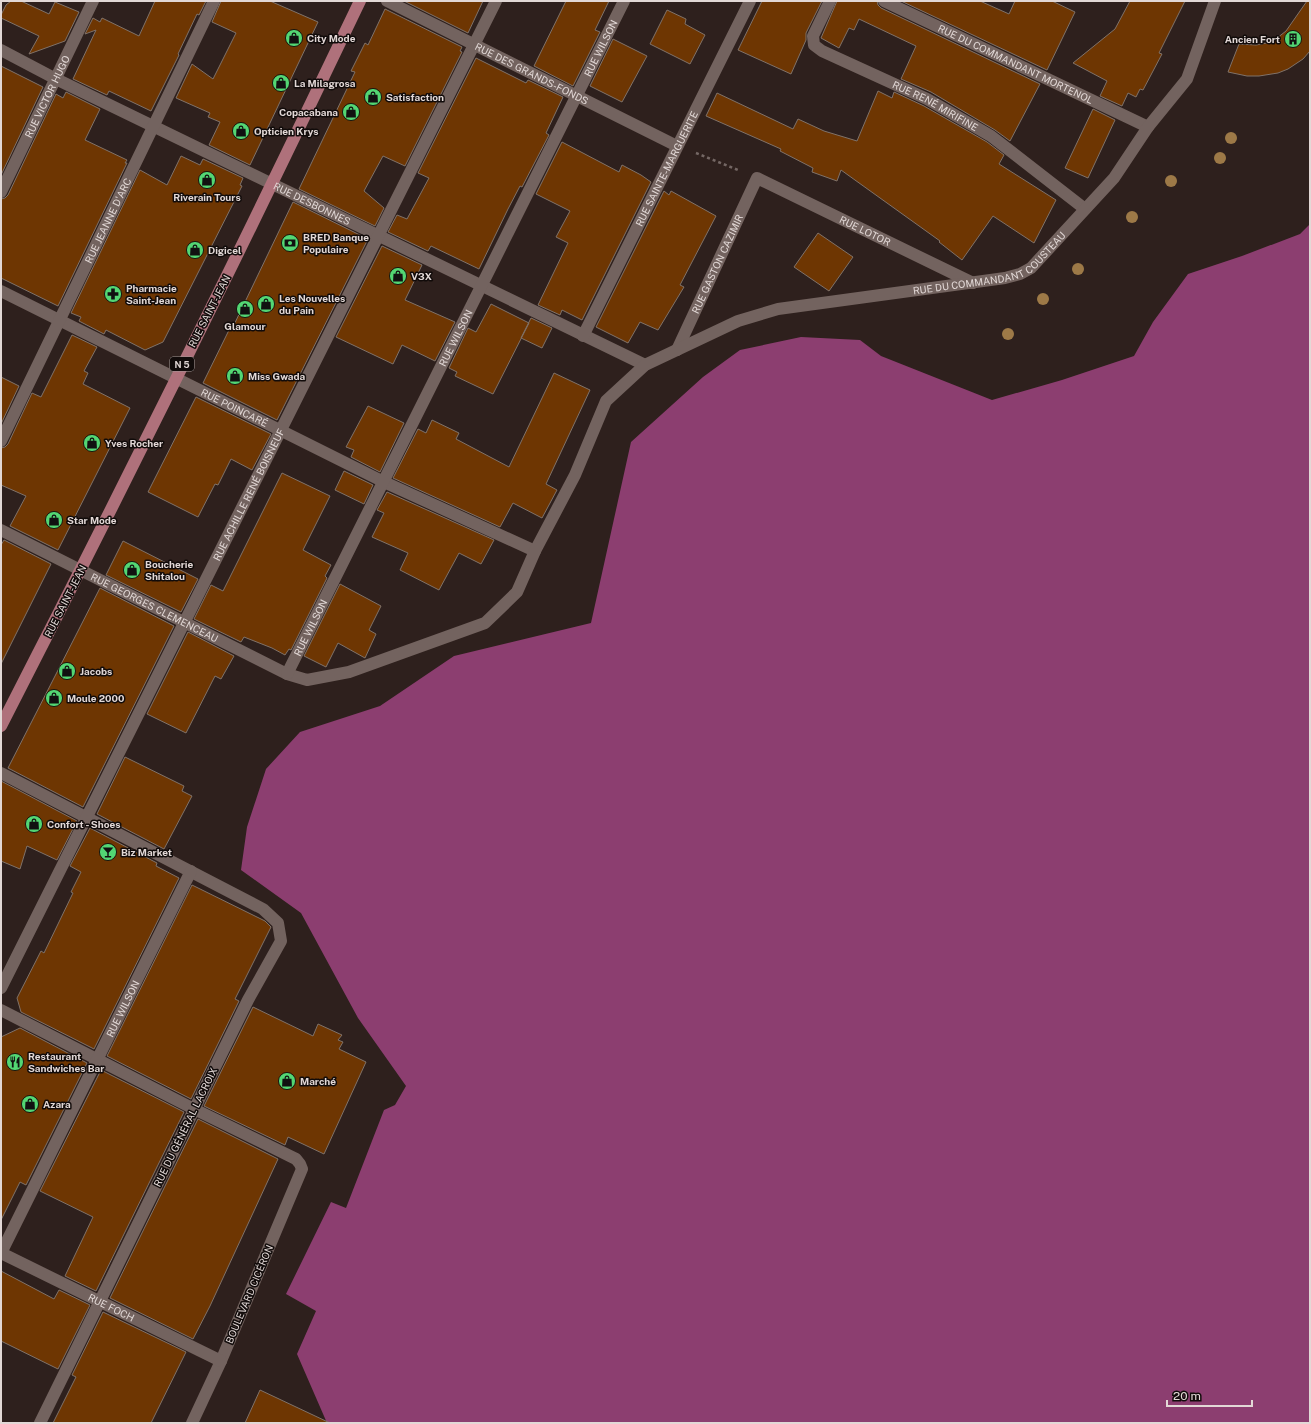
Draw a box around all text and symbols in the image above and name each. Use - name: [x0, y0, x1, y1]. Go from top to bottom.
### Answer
- street label: RUE WILSON: [581, 18, 620, 78]
- street label: RUE DU COMMANDANT MORTENOL: [936, 22, 1096, 106]
- shop icon: City Mode: [284, 28, 304, 48]
- building icon: Ancien Fort: [1283, 29, 1303, 49]
- place label: City Mode: [307, 32, 356, 44]
- place label: Ancien Fort: [1225, 33, 1280, 45]
- street label: RUE DES GRANDS-FONDS: [473, 40, 591, 107]
- street label: RUE VICTOR HUGO: [22, 53, 72, 140]
- shop icon: La Milagrosa: [271, 73, 291, 93]
- place label: La Milagrosa: [294, 77, 356, 89]
- street label: RUE RENÉ MIRIFINE: [891, 78, 980, 133]
- shop icon: Satisfaction: [363, 87, 383, 107]
- place label: Satisfaction: [386, 91, 444, 103]
- shop icon: Copacabana: [341, 102, 361, 122]
- place label: Copacabana: [279, 106, 338, 118]
- street label: RUE SAINTE-MARGUERITE: [633, 109, 700, 228]
- shop icon: Opticien Krys: [231, 121, 251, 141]
- place label: Opticien Krys: [254, 125, 318, 137]
- shop icon: Riverain Tours: [197, 170, 217, 190]
- street label: RUE JEANNE D'ARC: [82, 176, 134, 265]
- street label: RUE DESBONNES: [272, 180, 353, 227]
- place label: Riverain Tours: [173, 191, 241, 203]
- street label: RUE GASTON CAZIMIR: [689, 212, 745, 315]
- street label: RUE LOTOR: [838, 213, 893, 248]
- street label: RUE DU COMMANDANT COUSTEAU: [912, 229, 1068, 297]
- place label: BRED Banque Populaire: [303, 231, 369, 255]
- bank icon: BRED Banque Populaire: [280, 233, 300, 253]
- shop icon: Digicel: [185, 240, 205, 260]
- place label: Digicel: [208, 244, 241, 256]
- shop icon: V3X: [388, 266, 408, 286]
- place label: V3X: [411, 270, 432, 282]
- street label: RUE SAINT-JEAN: [186, 273, 232, 349]
- place label: Pharmacie Saint-Jean: [126, 282, 177, 306]
- pharmacy icon: Pharmacie Saint-Jean: [103, 284, 123, 304]
- place label: Les Nouvelles du Pain: [279, 292, 345, 316]
- shop icon: Les Nouvelles du Pain: [256, 294, 276, 314]
- shop icon: Glamour: [235, 299, 255, 319]
- street label: RUE WILSON: [436, 307, 475, 368]
- place label: Glamour: [224, 320, 266, 332]
- road number: N 5: [170, 357, 194, 371]
- shop icon: Miss Gwada: [225, 366, 245, 386]
- place label: Miss Gwada: [248, 370, 306, 382]
- street label: RUE POINCARÉ: [199, 386, 270, 429]
- street label: RUE ACHILLE RENÉ BOISNEUF: [210, 427, 287, 563]
- shop icon: Yves Rocher: [82, 433, 102, 453]
- place label: Yves Rocher: [105, 437, 163, 449]
- shop icon: Star Mode: [44, 510, 64, 530]
- place label: Star Mode: [67, 514, 117, 526]
- place label: Boucherie Shitalou: [145, 558, 194, 582]
- shop icon: Boucherie Shitalou: [122, 560, 142, 580]
- street label: RUE SAINT-JEAN: [42, 563, 88, 639]
- street label: RUE GEORGES CLEMENCEAU: [89, 570, 220, 644]
- street label: RUE WILSON: [291, 597, 329, 658]
- shop icon: Jacobs: [57, 661, 77, 681]
- place label: Jacobs: [80, 665, 112, 677]
- shop icon: Moule 2000: [44, 688, 64, 708]
- place label: Moule 2000: [67, 692, 125, 704]
- shop icon: Confort - Shoes: [24, 814, 44, 834]
- place label: Confort - Shoes: [47, 818, 120, 830]
- bar icon: Biz Market: [98, 842, 118, 862]
- place label: Biz Market: [121, 846, 172, 858]
- street label: RUE WILSON: [103, 978, 142, 1039]
- place label: Restaurant Sandwiches Bar: [28, 1050, 104, 1074]
- restaurant icon: Restaurant Sandwiches Bar: [5, 1052, 25, 1072]
- street label: RUE DU GÉNÉRAL LACROIX: [151, 1065, 219, 1189]
- shop icon: Marché: [277, 1071, 297, 1091]
- place label: Marché: [300, 1075, 336, 1087]
- shop icon: Azara: [20, 1094, 40, 1114]
- place label: Azara: [43, 1098, 71, 1110]
- street label: BOULEVARD CICÉRON: [223, 1243, 275, 1345]
- street label: RUE FOCH: [86, 1291, 137, 1324]
- scale bar: [1167, 1382, 1252, 1408]
- text: 20 m: [1173, 1389, 1201, 1403]

